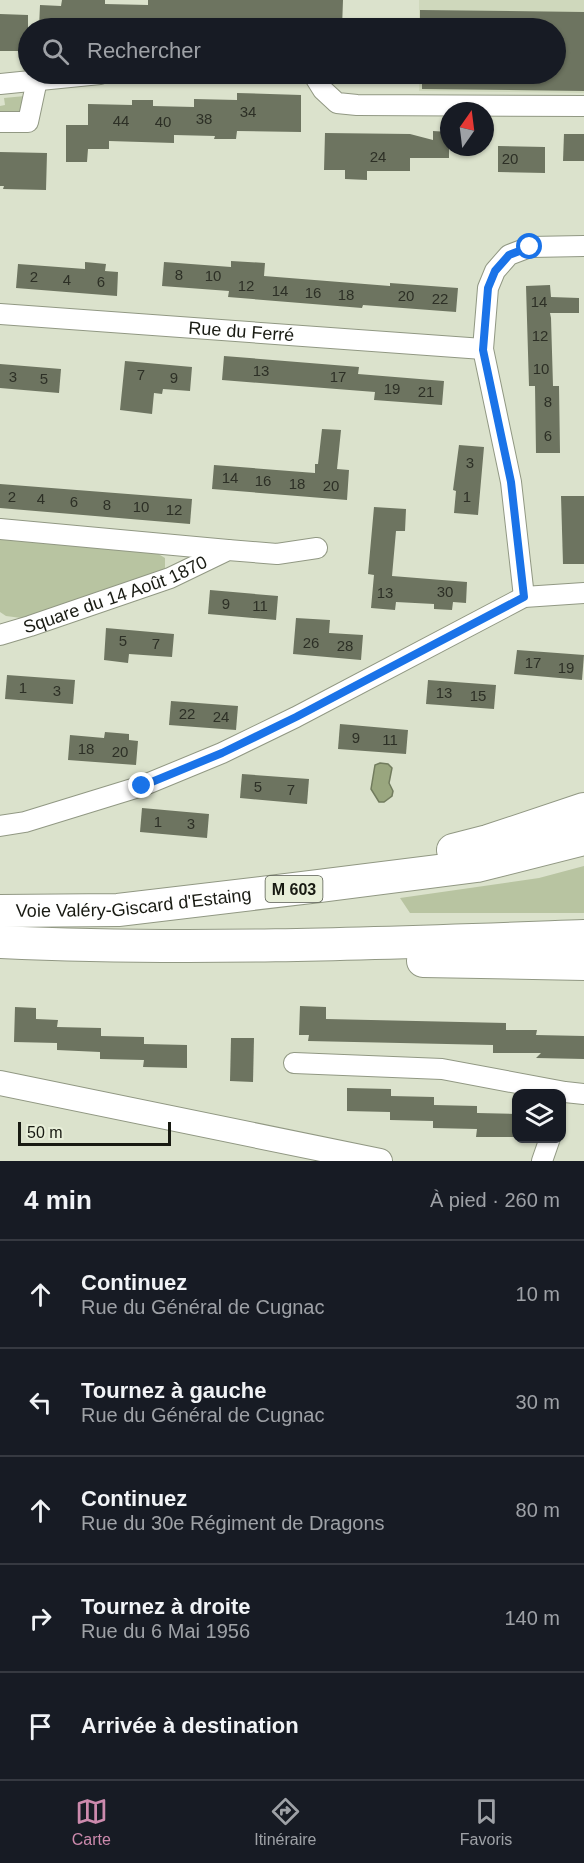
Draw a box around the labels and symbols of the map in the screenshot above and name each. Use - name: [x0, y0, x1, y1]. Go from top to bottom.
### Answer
- north arrow: [440, 102, 494, 156]
- house number: 34: [240, 103, 256, 120]
- house number: 38: [196, 110, 212, 127]
- house number: 44: [113, 112, 129, 129]
- house number: 40: [155, 113, 171, 130]
- house number: 24: [370, 148, 386, 165]
- house number: 20: [502, 150, 518, 167]
- route start: [516, 233, 542, 259]
- house number: 8: [175, 266, 183, 283]
- house number: 10: [205, 267, 221, 284]
- house number: 2: [30, 268, 38, 285]
- house number: 4: [63, 271, 71, 288]
- house number: 6: [97, 273, 105, 290]
- house number: 12: [238, 277, 254, 294]
- house number: 14: [272, 282, 288, 299]
- house number: 16: [305, 284, 321, 301]
- house number: 18: [338, 286, 354, 303]
- house number: 20: [398, 287, 414, 304]
- house number: 22: [432, 290, 448, 307]
- house number: 14: [531, 293, 547, 310]
- street label: Rue du Ferré: [188, 318, 295, 345]
- house number: 12: [532, 327, 548, 344]
- house number: 10: [533, 360, 549, 377]
- house number: 13: [253, 362, 269, 379]
- house number: 7: [137, 366, 145, 383]
- house number: 3: [9, 368, 17, 385]
- house number: 17: [330, 368, 346, 385]
- house number: 9: [170, 369, 178, 386]
- house number: 5: [40, 370, 48, 387]
- house number: 19: [384, 380, 400, 397]
- house number: 21: [418, 383, 434, 400]
- house number: 8: [544, 393, 552, 410]
- house number: 6: [544, 427, 552, 444]
- house number: 3: [466, 454, 474, 471]
- house number: 14: [222, 469, 238, 486]
- house number: 16: [255, 472, 271, 489]
- house number: 18: [289, 475, 305, 492]
- house number: 20: [323, 477, 339, 494]
- house number: 2: [8, 488, 16, 505]
- house number: 1: [463, 488, 471, 505]
- house number: 4: [37, 490, 45, 507]
- house number: 6: [70, 493, 78, 510]
- house number: 8: [103, 496, 111, 513]
- house number: 10: [133, 498, 149, 515]
- house number: 12: [166, 501, 182, 518]
- street label: Square du 14 Août 1870: [21, 552, 210, 637]
- house number: 30: [437, 583, 453, 600]
- house number: 13: [377, 584, 393, 601]
- house number: 9: [222, 595, 230, 612]
- house number: 11: [252, 597, 268, 614]
- house number: 5: [119, 632, 127, 649]
- house number: 26: [303, 634, 319, 651]
- house number: 7: [152, 635, 160, 652]
- house number: 28: [337, 637, 353, 654]
- house number: 17: [525, 654, 541, 671]
- house number: 19: [558, 659, 574, 676]
- house number: 1: [19, 679, 27, 696]
- house number: 3: [53, 682, 61, 699]
- house number: 13: [436, 684, 452, 701]
- house number: 15: [470, 687, 486, 704]
- house number: 22: [179, 705, 195, 722]
- house number: 24: [213, 708, 229, 725]
- house number: 9: [352, 729, 360, 746]
- house number: 11: [382, 731, 398, 748]
- house number: 18: [78, 740, 94, 757]
- house number: 20: [112, 743, 128, 760]
- route end: [128, 772, 154, 798]
- house number: 5: [254, 778, 262, 795]
- house number: 7: [287, 781, 295, 798]
- house number: 1: [154, 813, 162, 830]
- house number: 3: [187, 815, 195, 832]
- road number: M 603: [266, 876, 322, 902]
- street label: Voie Valéry-Giscard d'Estaing: [16, 884, 252, 921]
- scale bar: [18, 1119, 171, 1146]

